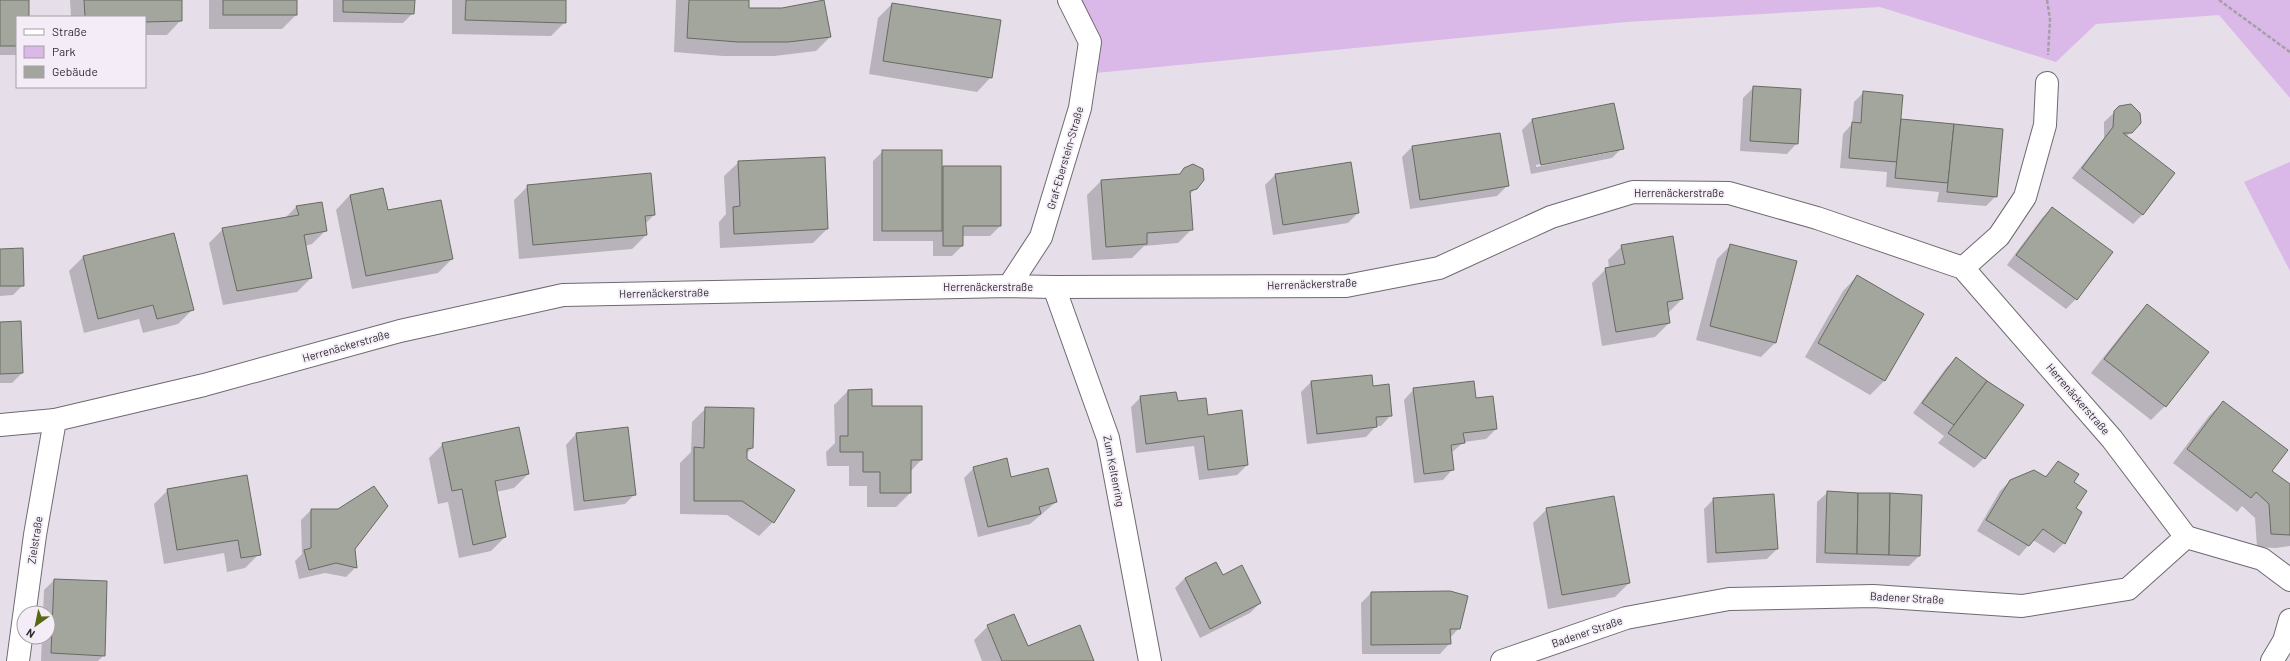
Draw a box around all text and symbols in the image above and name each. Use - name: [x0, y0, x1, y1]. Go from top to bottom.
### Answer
- legend: [16, 16, 146, 88]
- text: Straße: [52, 24, 87, 38]
- text: Park: [52, 44, 76, 58]
- text: Gebäude: [52, 64, 98, 78]
- street label: Graf-Eberstein-Straße: [1044, 105, 1085, 211]
- street label: Herrenäckerstraße: [1634, 186, 1724, 199]
- street label: Herrenäckerstraße: [1267, 275, 1357, 292]
- street label: Herrenäckerstraße: [943, 280, 1033, 293]
- street label: Herrenäckerstraße: [619, 285, 709, 300]
- street label: Herrenäckerstraße: [301, 327, 391, 364]
- street label: Herrenäckerstraße: [2044, 360, 2113, 437]
- street label: Zum Keltenring: [1101, 434, 1128, 508]
- street label: Zielstraße: [24, 515, 45, 565]
- street label: Badener Straße: [1870, 589, 1945, 606]
- north arrow: [16, 605, 56, 645]
- street label: Badener Straße: [1550, 613, 1624, 650]
- text: N: [24, 626, 37, 641]

